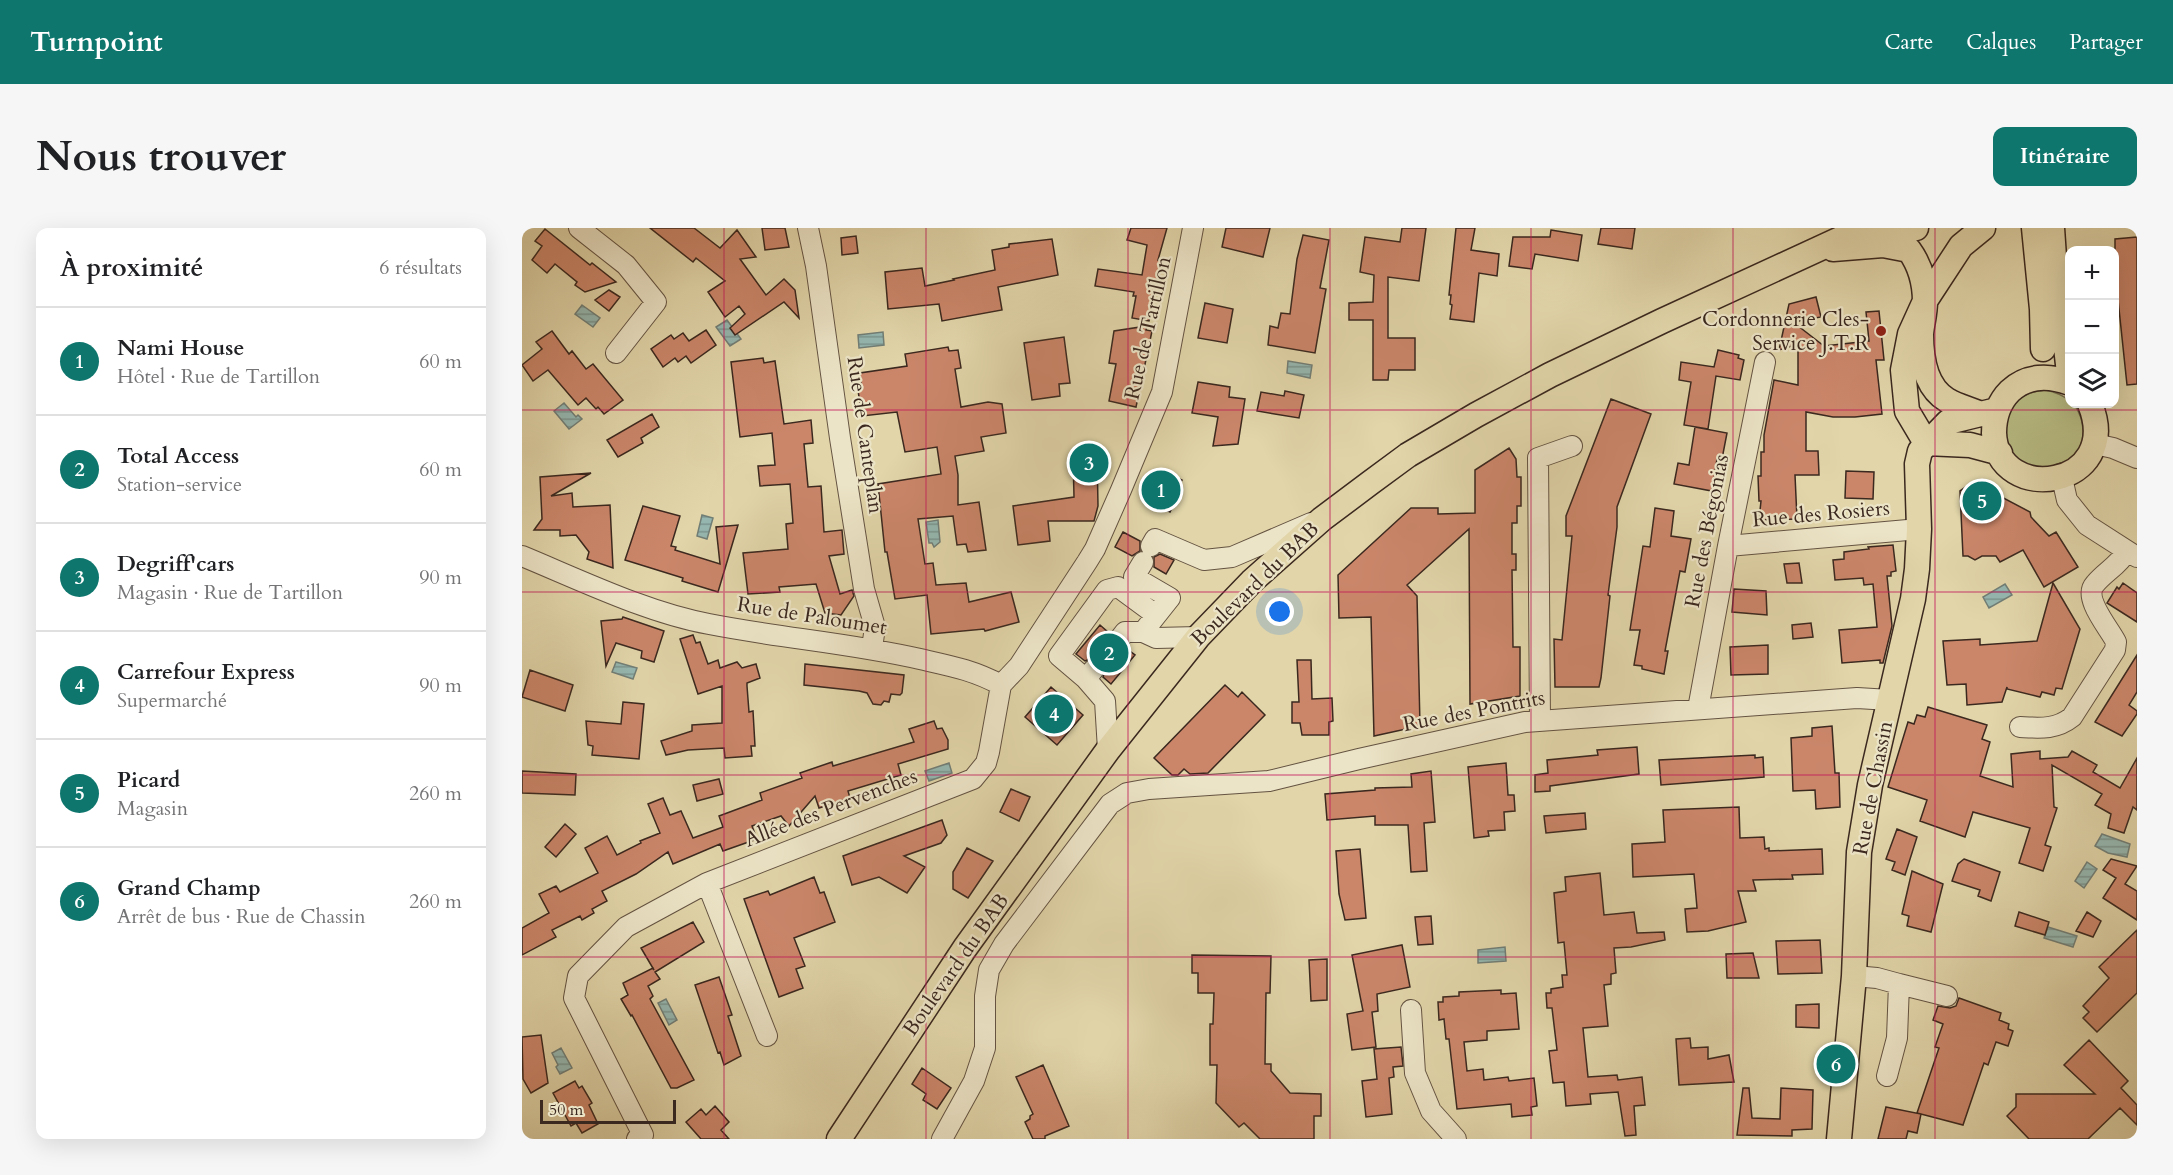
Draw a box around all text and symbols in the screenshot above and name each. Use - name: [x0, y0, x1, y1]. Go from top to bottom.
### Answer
- text: Turnpoint: [30, 23, 163, 61]
- text: Carte: [1884, 28, 1933, 57]
- text: Calques: [1966, 28, 2036, 57]
- text: Partager: [2069, 28, 2143, 57]
- button: Itinéraire: [1993, 127, 2137, 186]
- text: Nous trouver: [36, 128, 286, 185]
- map controls: [2065, 246, 2119, 408]
- button: +: [2065, 246, 2119, 300]
- text: À proximité: [60, 250, 203, 285]
- street label: Rue de Tartillon: [1117, 253, 1179, 403]
- text: 6 résultats: [379, 254, 462, 281]
- button: −: [2065, 300, 2119, 354]
- place label: Cordonnerie Cles- Service J.T.R: [1702, 305, 1869, 358]
- marker: Cordonnerie Cles- Service J.T.R: [1874, 324, 1888, 338]
- text: Nami House: [117, 333, 244, 363]
- text: 1: [74, 348, 85, 375]
- text: 60 m: [419, 348, 462, 375]
- button: layers: [2065, 354, 2119, 408]
- street label: Rue de Canteplan: [840, 355, 890, 515]
- text: Hôtel · Rue de Tartillon: [117, 363, 320, 390]
- pin: 3: [1070, 440, 1108, 486]
- text: Total Access: [117, 441, 239, 471]
- street label: Rue des Bégonias: [1678, 452, 1736, 610]
- text: 2: [74, 456, 85, 483]
- text: 60 m: [419, 456, 462, 483]
- pin: 1: [1142, 468, 1180, 512]
- text: Station-service: [117, 471, 242, 498]
- pin: 5: [1962, 478, 2002, 524]
- street label: Rue des Rosiers: [1751, 494, 1891, 534]
- street label: Boulevard du BAB: [1184, 515, 1326, 653]
- text: Degriff'cars: [117, 549, 234, 579]
- text: 3: [74, 564, 85, 591]
- text: 90 m: [419, 564, 462, 591]
- text: Magasin · Rue de Tartillon: [117, 579, 343, 606]
- street label: Rue de Paloumet: [735, 590, 889, 642]
- your location: [1265, 597, 1294, 626]
- pin: 2: [1090, 630, 1128, 676]
- text: Carrefour Express: [117, 657, 295, 687]
- text: 4: [74, 672, 85, 699]
- text: 90 m: [419, 672, 462, 699]
- street label: Rue des Pontrits: [1400, 683, 1548, 739]
- text: Supermarché: [117, 687, 227, 714]
- pin: 4: [1034, 692, 1074, 736]
- street label: Rue de Chassin: [1846, 718, 1900, 858]
- street label: Allée des Pervenches: [740, 762, 922, 854]
- text: Picard: [117, 765, 180, 795]
- text: 5: [74, 780, 85, 807]
- text: 260 m: [409, 780, 462, 807]
- text: Magasin: [117, 795, 188, 822]
- text: Grand Champ: [117, 873, 261, 903]
- text: 6: [74, 888, 85, 915]
- text: 260 m: [409, 888, 462, 915]
- street label: Boulevard du BAB: [896, 888, 1016, 1042]
- text: Arrêt de bus · Rue de Chassin: [117, 903, 366, 930]
- pin: 6: [1816, 1042, 1856, 1086]
- scale bar: [540, 1097, 676, 1124]
- text: 50 m: [549, 1099, 583, 1121]

